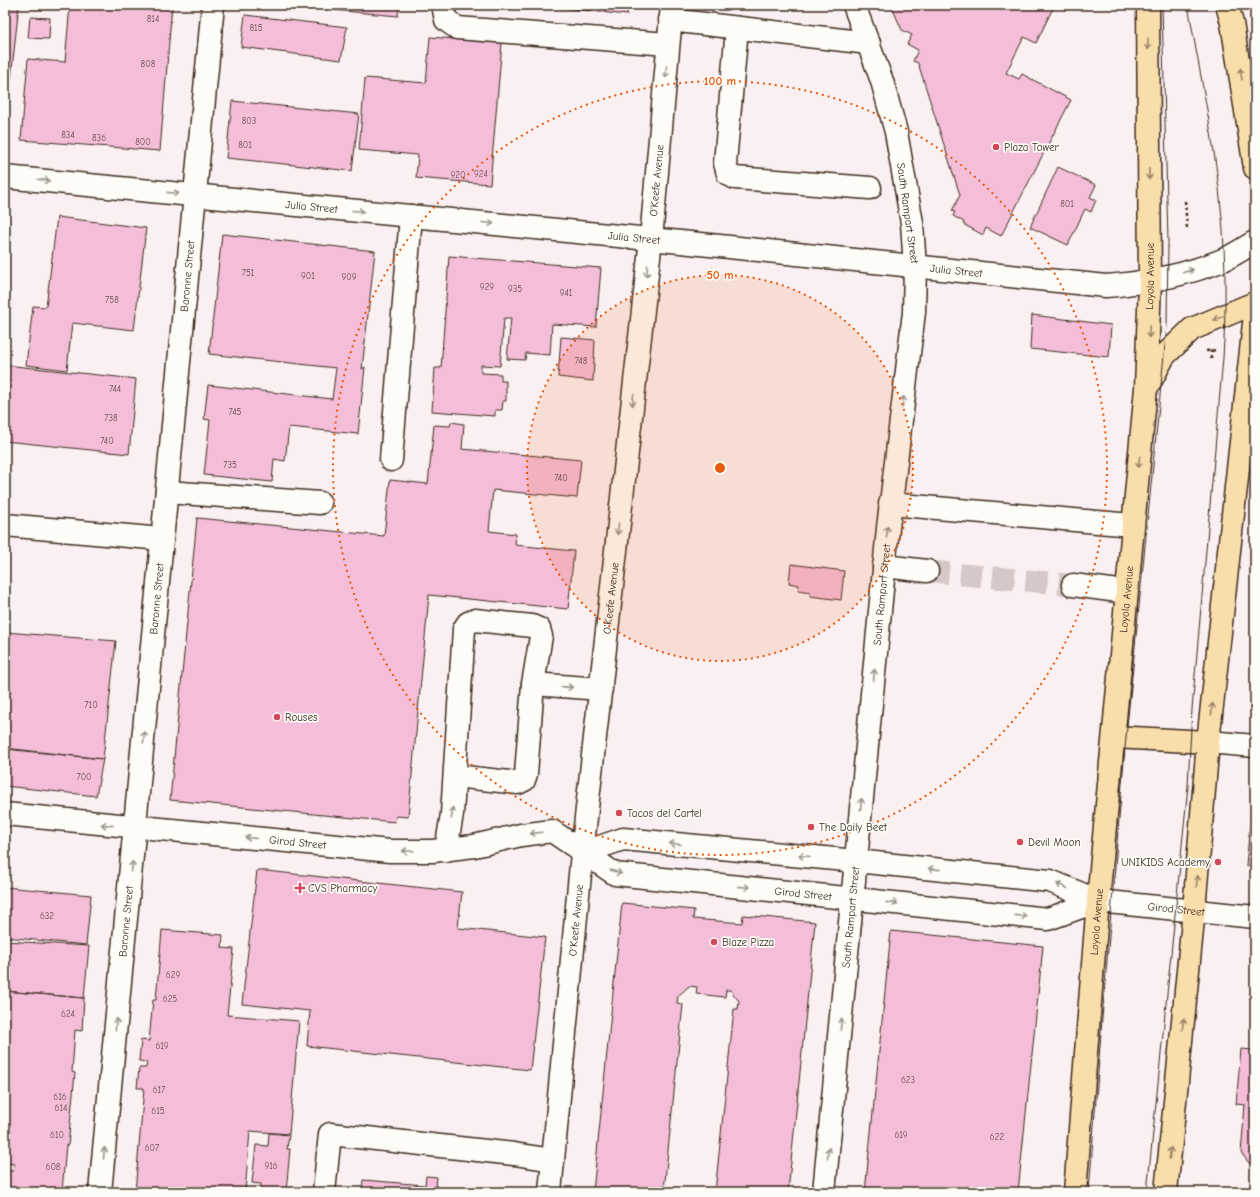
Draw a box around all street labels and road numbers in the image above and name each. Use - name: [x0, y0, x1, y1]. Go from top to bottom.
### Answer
- street label: O'Keefe Avenue: [647, 144, 666, 217]
- street label: South Rampart Street: [894, 162, 921, 265]
- street label: Julia Street: [285, 198, 339, 216]
- street label: Julia Street: [607, 229, 662, 247]
- street label: Baronne Street: [178, 239, 198, 312]
- street label: Loyola Avenue: [1143, 242, 1157, 310]
- street label: Julia Street: [930, 262, 984, 280]
- street label: South Rampart Street: [871, 543, 893, 646]
- street label: O'Keefe Avenue: [601, 561, 622, 635]
- street label: Baronne Street: [147, 562, 167, 635]
- street label: Loyola Avenue: [1117, 565, 1136, 633]
- street label: Girod Street: [268, 833, 328, 852]
- street label: South Rampart Street: [840, 865, 862, 969]
- street label: O'Keefe Avenue: [566, 883, 586, 957]
- street label: Baronne Street: [116, 884, 136, 957]
- street label: Girod Street: [774, 885, 833, 904]
- street label: Loyola Avenue: [1088, 887, 1106, 956]
- street label: Girod Street: [1147, 900, 1206, 919]

